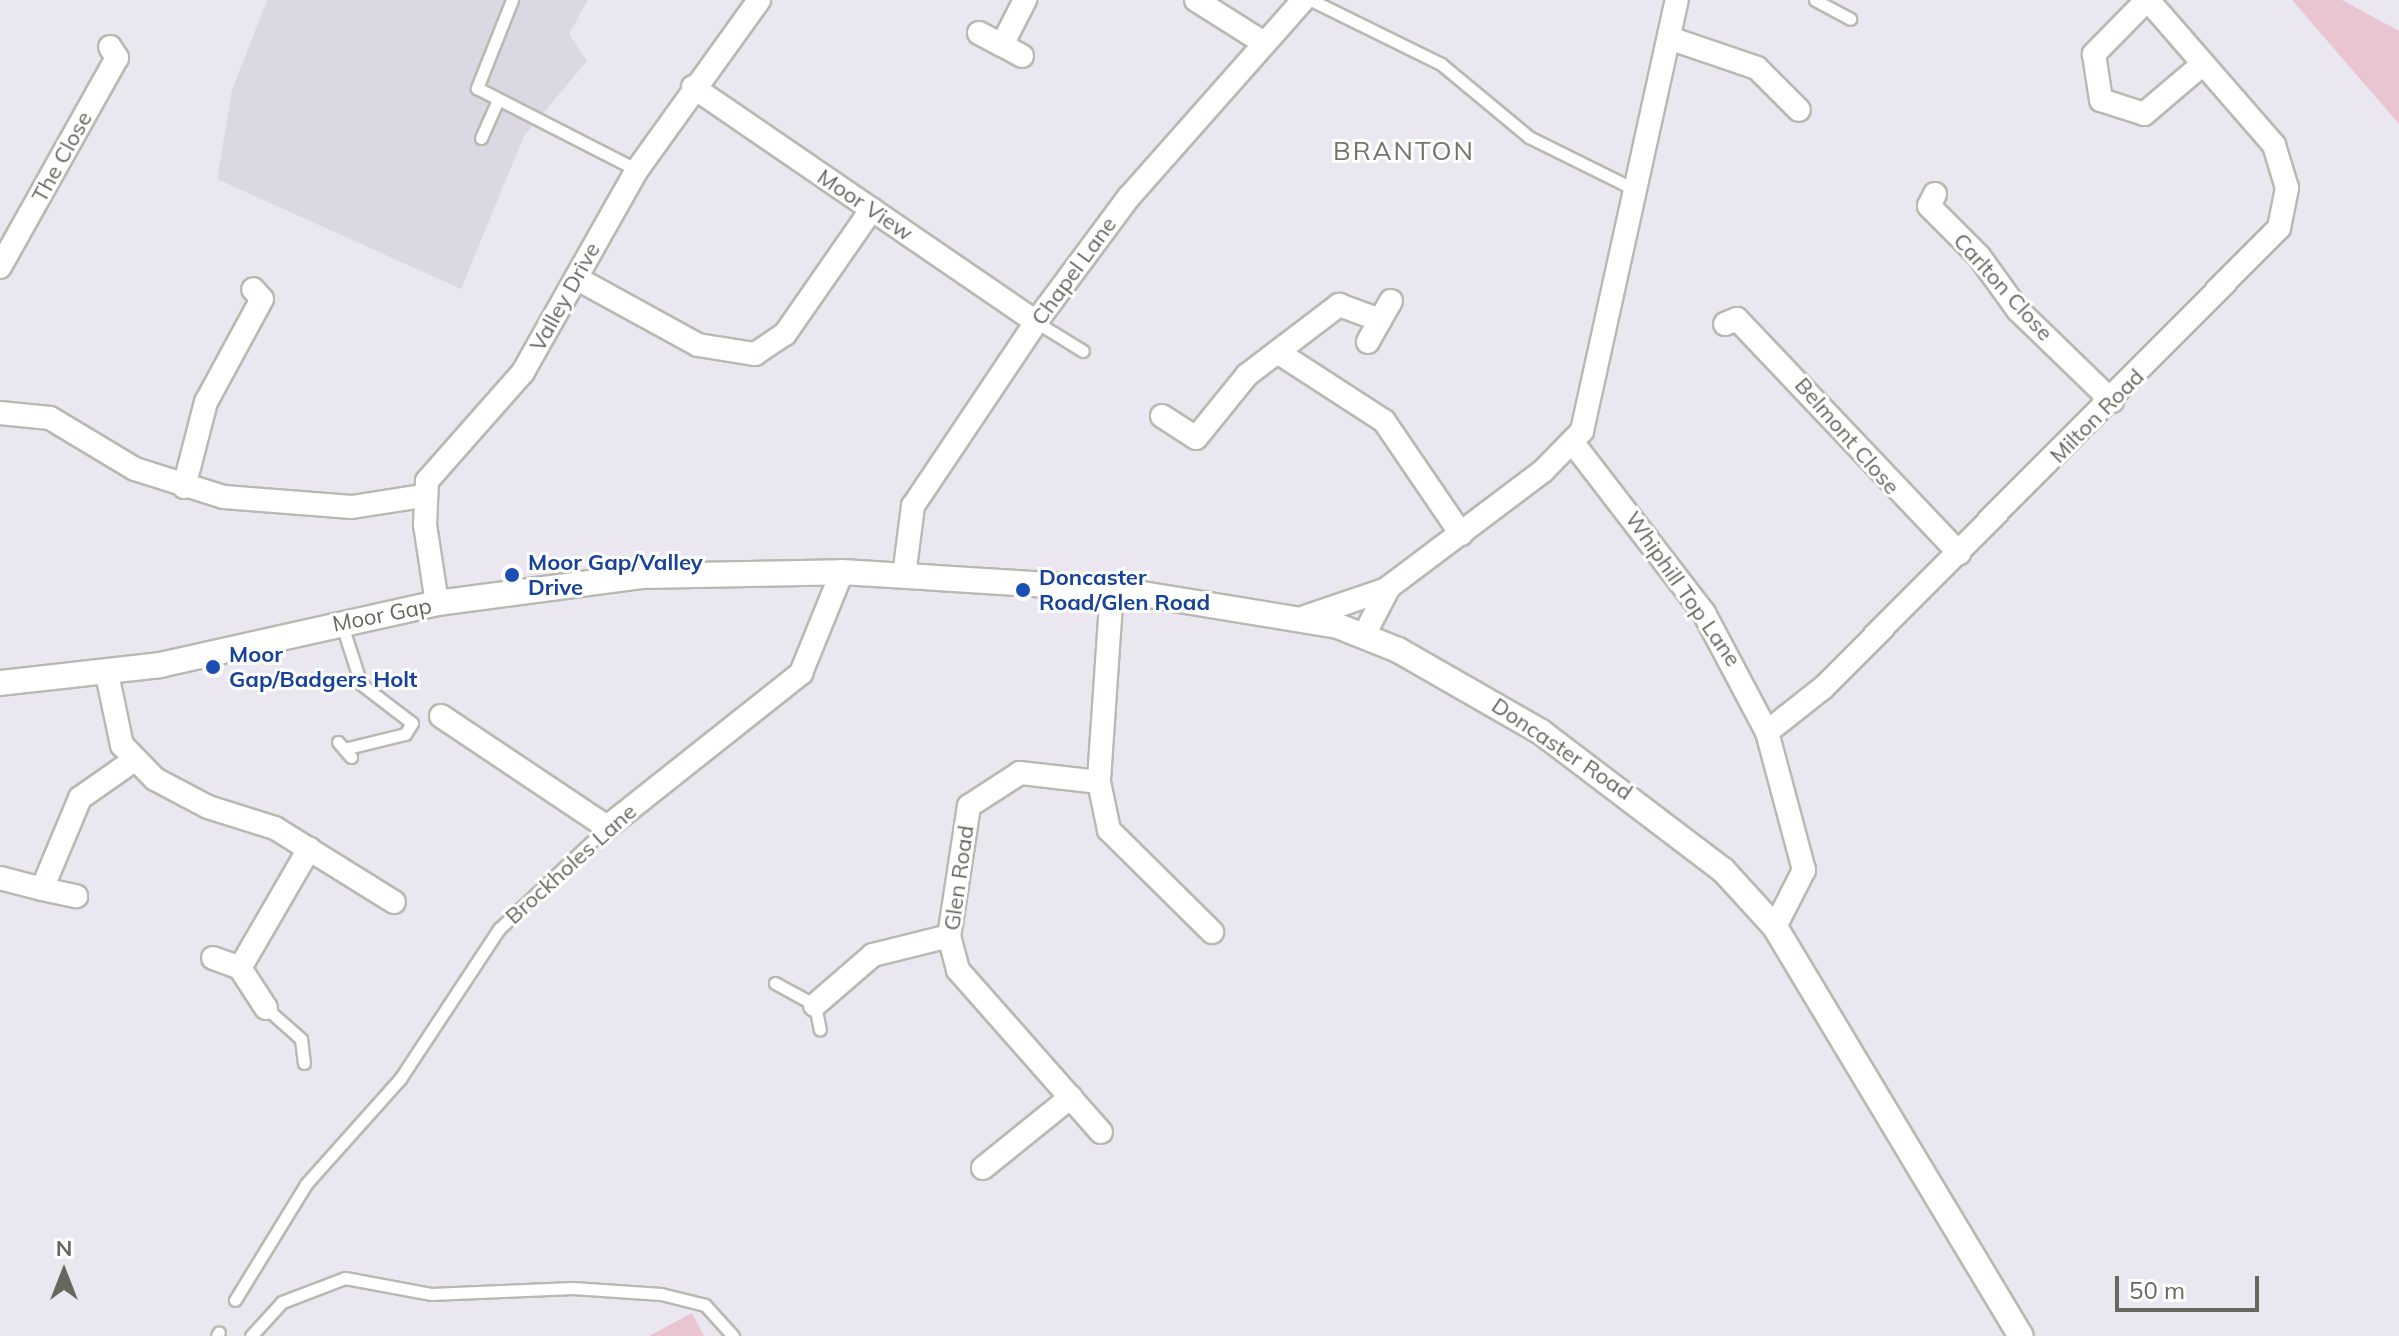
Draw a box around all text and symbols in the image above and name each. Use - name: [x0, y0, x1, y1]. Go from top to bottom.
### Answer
- street label: The Close: [26, 107, 98, 207]
- district label: BRANTON: [1333, 135, 1475, 167]
- street label: Moor View: [812, 164, 918, 246]
- street label: Chapel Lane: [1026, 212, 1122, 330]
- street label: Carlton Close: [1948, 228, 2058, 346]
- street label: Valley Drive: [524, 238, 606, 356]
- street label: Milton Road: [2045, 364, 2149, 468]
- street label: Belmont Close: [1789, 372, 1905, 500]
- street label: Whiphill Top Lane: [1620, 506, 1746, 672]
- place label: Moor Gap/Valley Drive: [528, 549, 703, 600]
- place label: Doncaster Road/Glen Road: [1039, 564, 1210, 616]
- marker: Moor Gap/Valley Drive: [503, 566, 521, 584]
- marker: Doncaster Road/Glen Road: [1014, 581, 1032, 599]
- street label: Moor Gap: [330, 592, 434, 638]
- place label: Moor Gap/Badgers Holt: [229, 641, 417, 692]
- marker: Moor Gap/Badgers Holt: [204, 658, 222, 676]
- street label: Doncaster Road: [1487, 692, 1637, 806]
- street label: Brockholes Lane: [500, 798, 642, 930]
- street label: Glen Road: [939, 824, 979, 932]
- north arrow: [24, 1232, 104, 1312]
- text: N: [56, 1234, 72, 1262]
- scale bar: [2119, 1260, 2263, 1310]
- text: 50 m: [2129, 1275, 2185, 1305]

